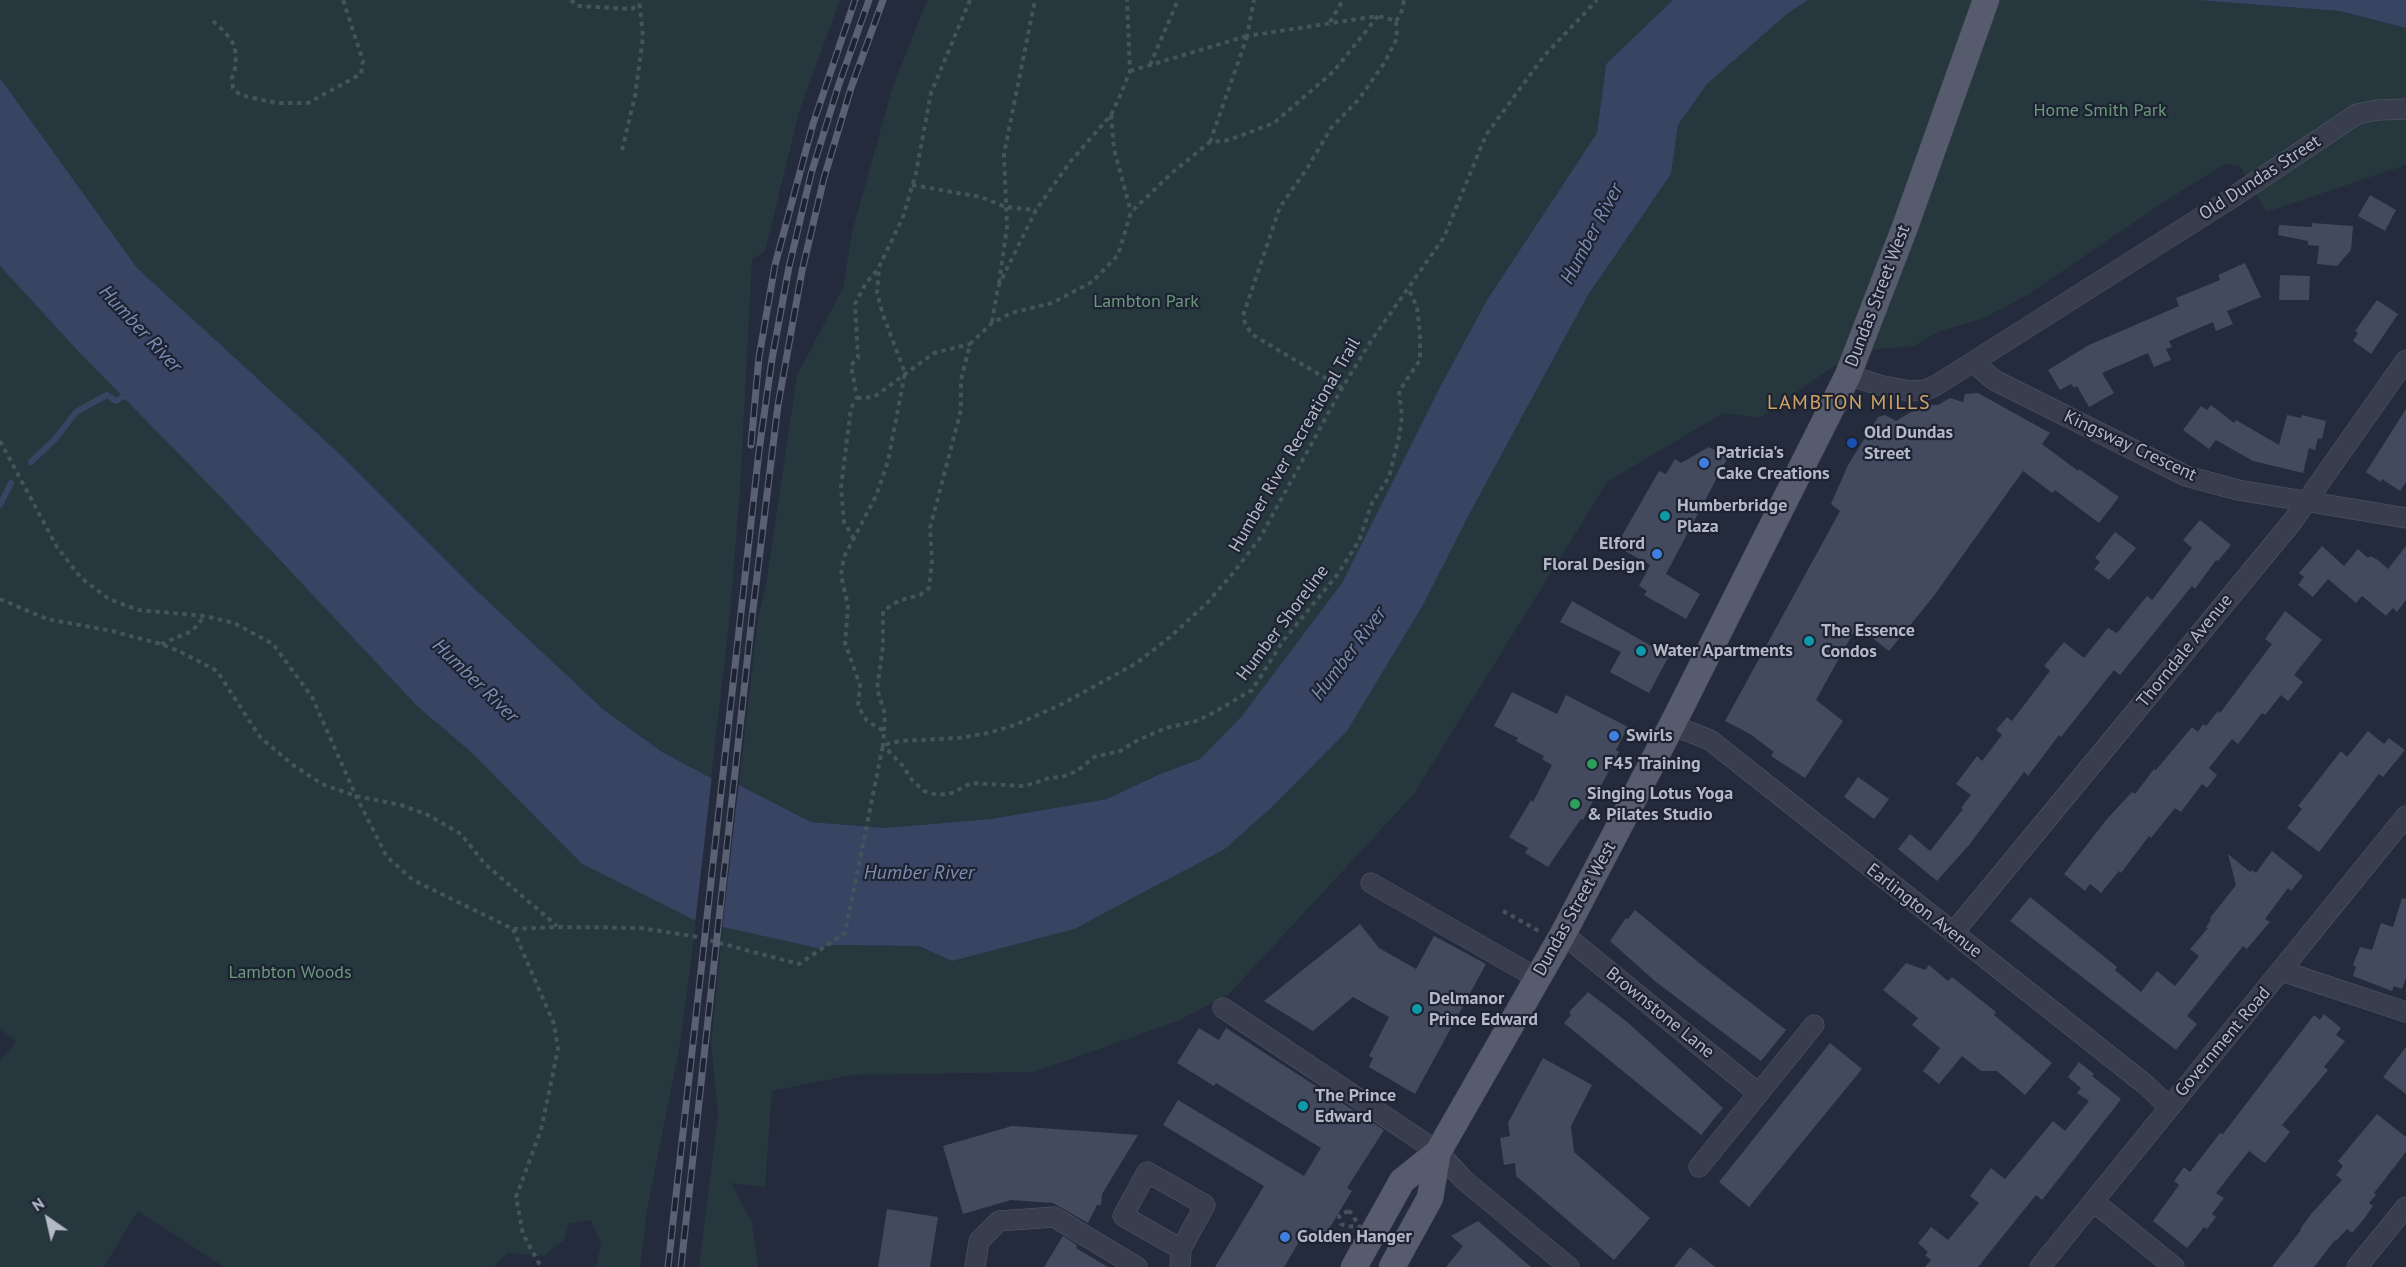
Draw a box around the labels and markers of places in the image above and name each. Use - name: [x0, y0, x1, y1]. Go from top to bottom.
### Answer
- place label: Old Dundas Street: [1864, 422, 1953, 464]
- marker: Old Dundas Street: [1845, 436, 1859, 450]
- place label: Patricia's Cake Creations: [1716, 442, 1830, 484]
- marker: Patricia's Cake Creations: [1697, 456, 1711, 470]
- place label: Humberbridge Plaza: [1677, 495, 1787, 538]
- marker: Humberbridge Plaza: [1658, 509, 1672, 523]
- place label: Elford Floral Design: [1543, 533, 1645, 576]
- marker: Elford Floral Design: [1650, 547, 1664, 561]
- place label: The Essence Condos: [1821, 620, 1915, 662]
- marker: The Essence Condos: [1802, 634, 1816, 648]
- place label: Water Apartments: [1653, 640, 1793, 662]
- marker: Water Apartments: [1634, 644, 1648, 658]
- place label: Swirls: [1626, 725, 1673, 747]
- marker: Swirls: [1607, 729, 1621, 743]
- place label: F45 Training: [1604, 753, 1701, 775]
- marker: F45 Training: [1585, 757, 1599, 771]
- place label: Singing Lotus Yoga & Pilates Studio: [1587, 783, 1733, 826]
- marker: Singing Lotus Yoga & Pilates Studio: [1568, 797, 1582, 811]
- place label: Delmanor Prince Edward: [1429, 988, 1538, 1030]
- marker: Delmanor Prince Edward: [1410, 1002, 1424, 1016]
- place label: The Prince Edward: [1315, 1085, 1396, 1128]
- marker: The Prince Edward: [1296, 1099, 1310, 1113]
- place label: Golden Hanger: [1297, 1226, 1412, 1248]
- marker: Golden Hanger: [1278, 1230, 1292, 1244]

